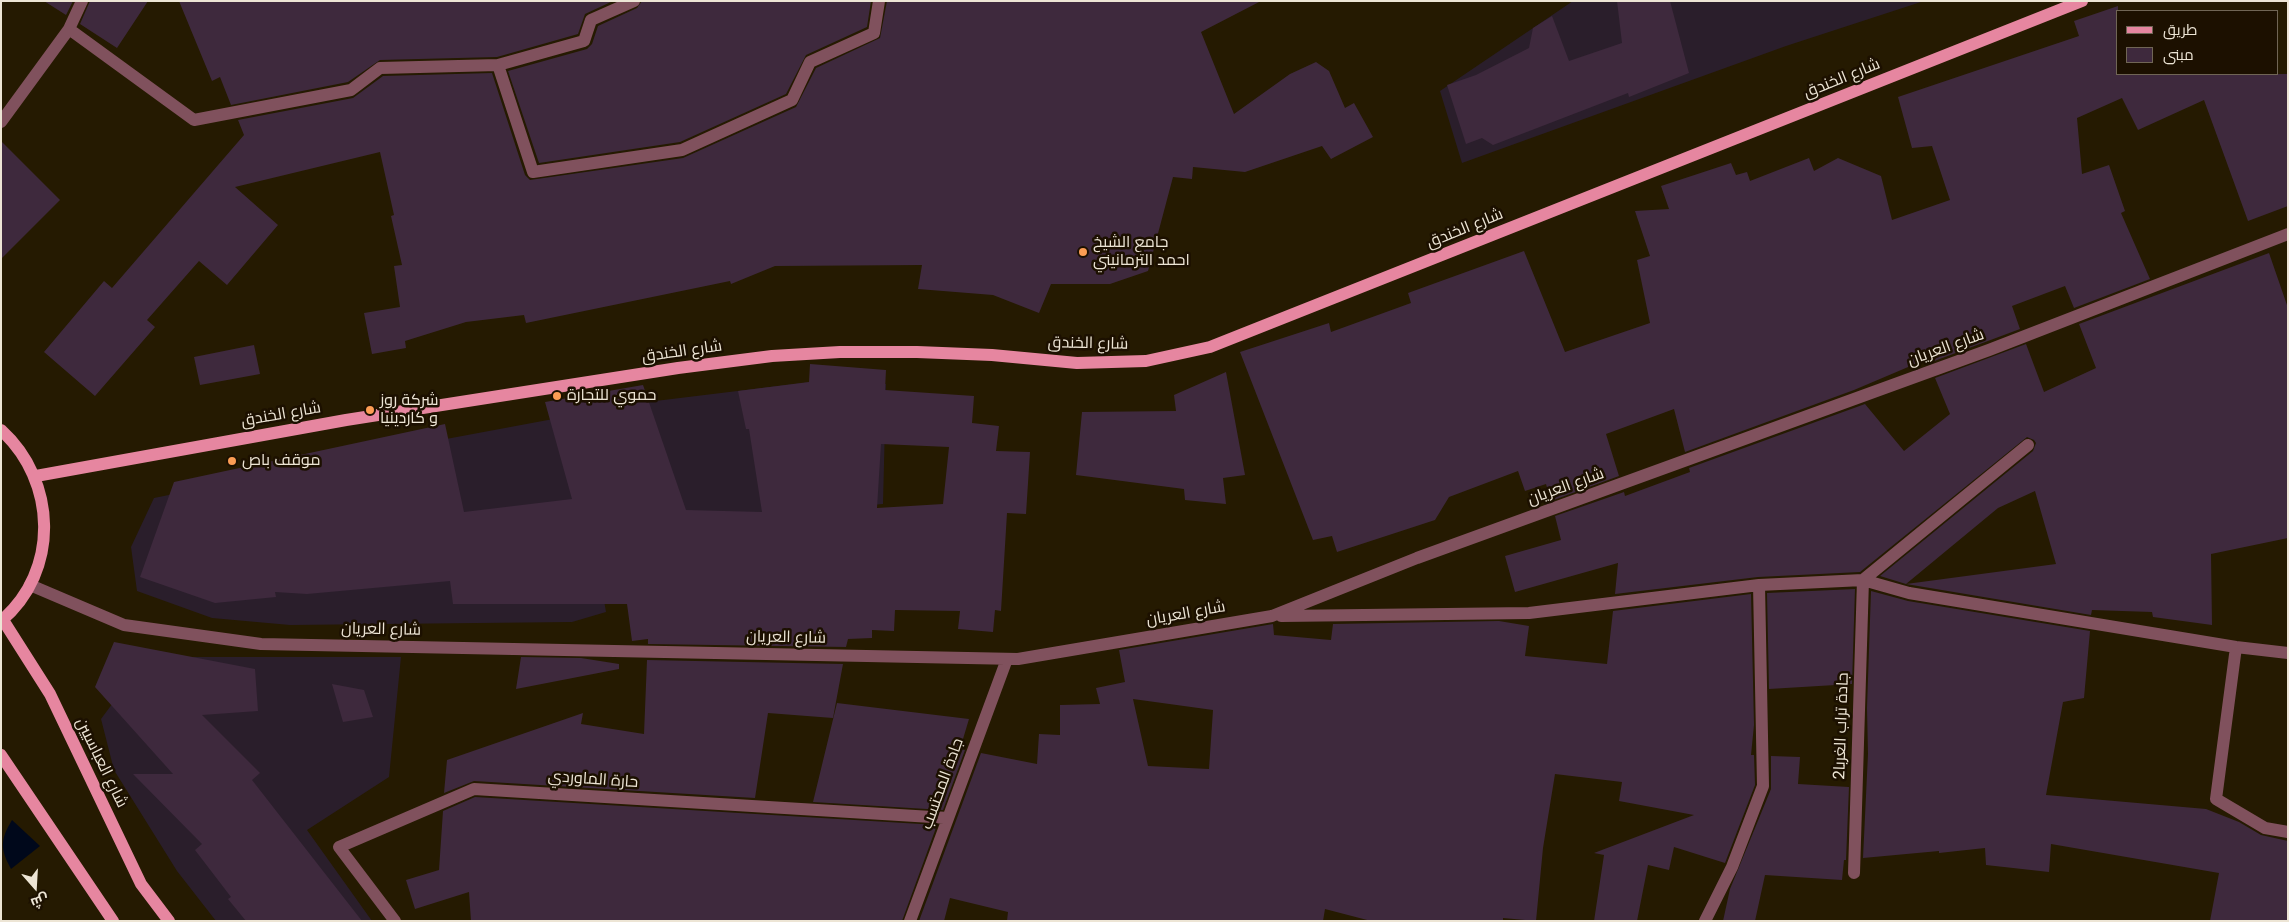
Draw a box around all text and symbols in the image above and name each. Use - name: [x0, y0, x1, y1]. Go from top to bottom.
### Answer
- legend: [2116, 10, 2279, 75]
- text: طريق: [2163, 19, 2197, 40]
- text: مبنى: [2163, 44, 2194, 65]
- street label: شارع الخندق: [1801, 55, 1883, 103]
- street label: شارع الخندق: [1424, 205, 1506, 253]
- place label: جامع الشيخ احمد الترمانيني: [1093, 233, 1190, 271]
- marker: جامع الشيخ احمد الترمانيني: [1077, 246, 1089, 258]
- street label: شارع العريان: [1905, 325, 1987, 371]
- street label: شارع الخندق: [1047, 334, 1129, 354]
- street label: شارع الخندق: [641, 337, 723, 367]
- place label: حموي للتجارة: [567, 386, 656, 406]
- marker: حموي للتجارة: [551, 390, 563, 402]
- place label: شركة روز و كاردينيا: [380, 391, 438, 429]
- street label: شارع الخندق: [240, 399, 322, 431]
- marker: شركة روز و كاردينيا: [364, 404, 376, 416]
- place label: موقف باص: [242, 451, 320, 471]
- marker: موقف باص: [226, 455, 238, 467]
- street label: شارع العريان: [1525, 464, 1607, 510]
- street label: شارع العريان: [1145, 598, 1227, 630]
- street label: شارع العريان: [341, 620, 421, 640]
- street label: شارع العريان: [746, 628, 826, 648]
- street label: جادة تراب الغربا2: [1831, 672, 1853, 780]
- street label: شارع العباسيين: [71, 715, 131, 811]
- street label: جادة المحتسب: [918, 736, 968, 832]
- street label: حارة الماوردي: [547, 767, 639, 793]
- north arrow: [10, 862, 60, 912]
- text: ش: [28, 889, 52, 914]

